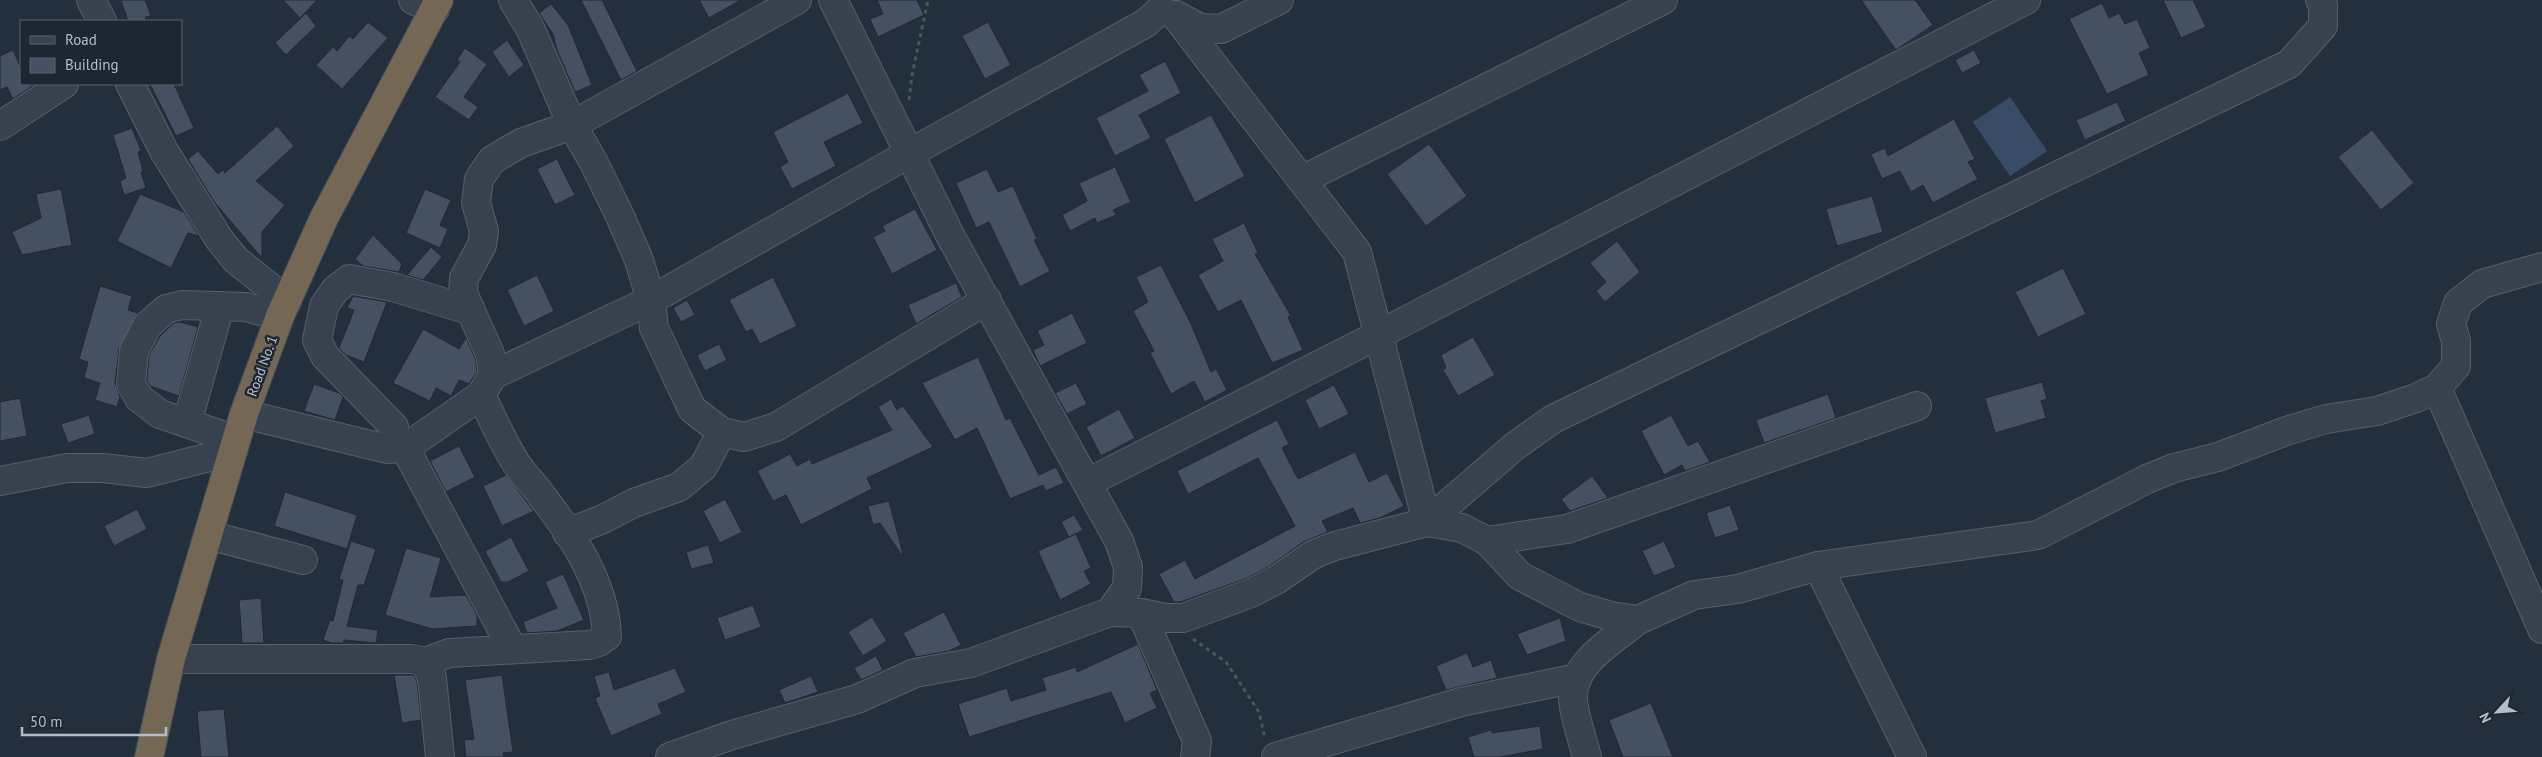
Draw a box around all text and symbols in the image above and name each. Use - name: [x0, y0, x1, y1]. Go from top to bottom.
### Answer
- legend: [20, 20, 182, 85]
- text: Road: [65, 30, 97, 49]
- text: Building: [65, 55, 119, 74]
- street label: Road No. 1: [243, 333, 281, 399]
- north arrow: [2472, 687, 2522, 737]
- scale bar: [22, 704, 166, 736]
- text: N: [2475, 710, 2495, 726]
- text: 50 m: [30, 712, 63, 731]

